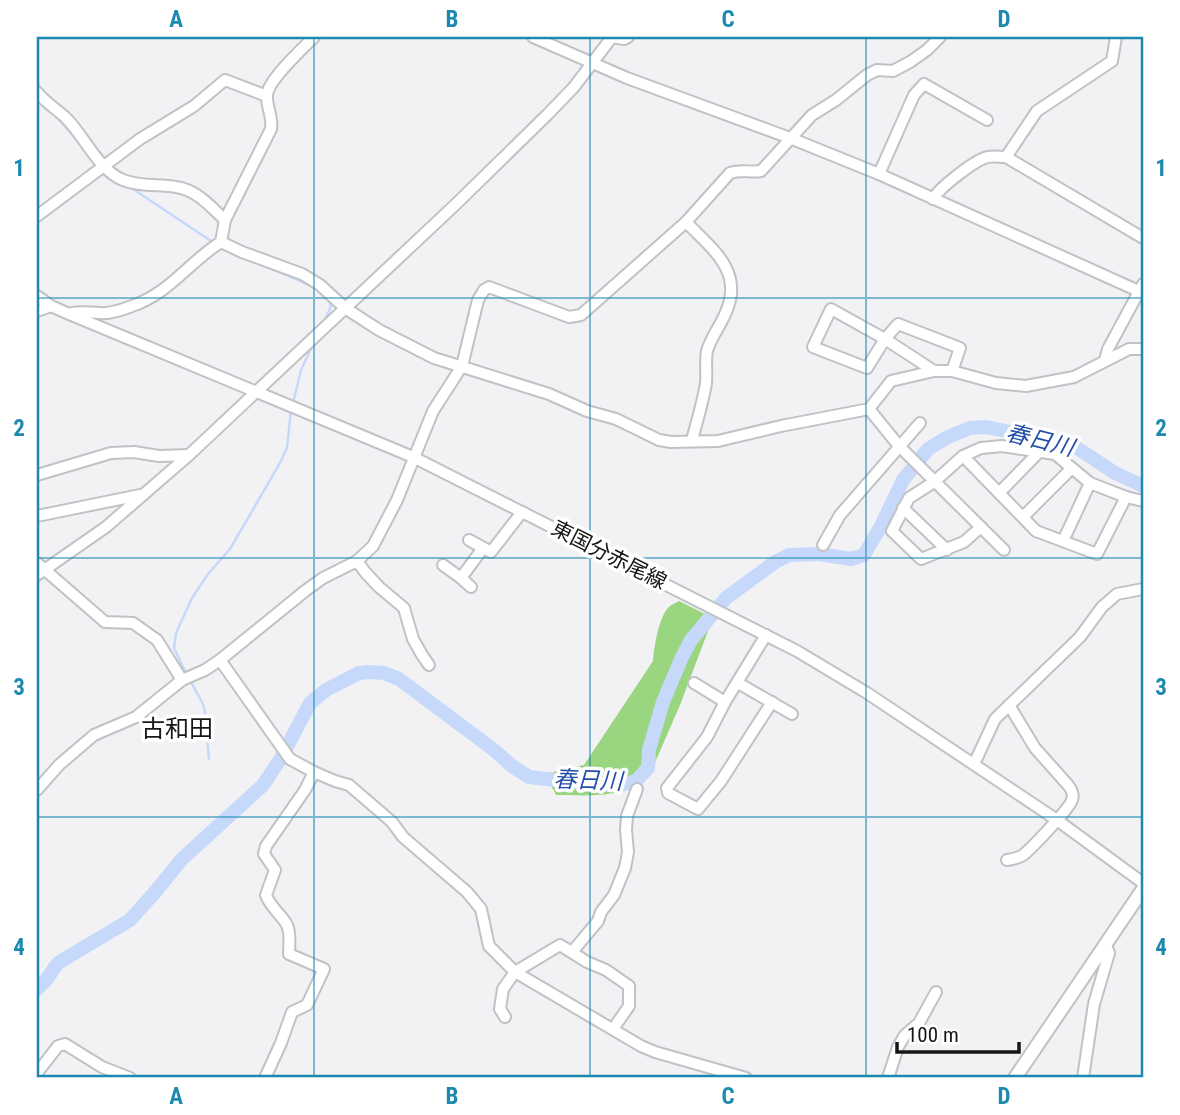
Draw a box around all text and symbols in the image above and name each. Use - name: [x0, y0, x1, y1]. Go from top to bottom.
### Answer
- text: A: [169, 6, 183, 33]
- text: B: [446, 6, 458, 33]
- text: C: [721, 6, 735, 33]
- text: D: [998, 6, 1011, 33]
- text: 1: [13, 155, 25, 182]
- text: 1: [1155, 155, 1167, 182]
- text: 2: [13, 415, 25, 442]
- text: 2: [1155, 415, 1167, 442]
- water label: 春日川: [1003, 419, 1080, 463]
- street label: 東国分赤尾線: [547, 516, 671, 594]
- text: 3: [13, 674, 25, 701]
- text: 3: [1155, 674, 1167, 701]
- district label: 古和田: [141, 715, 213, 743]
- water label: 春日川: [553, 766, 626, 795]
- text: 4: [13, 934, 25, 961]
- text: 4: [1155, 934, 1167, 961]
- scale bar: [897, 1010, 1019, 1054]
- text: 100 m: [907, 1023, 959, 1047]
- text: A: [169, 1083, 183, 1110]
- text: B: [446, 1083, 458, 1110]
- text: C: [721, 1083, 735, 1110]
- text: D: [998, 1083, 1011, 1110]

